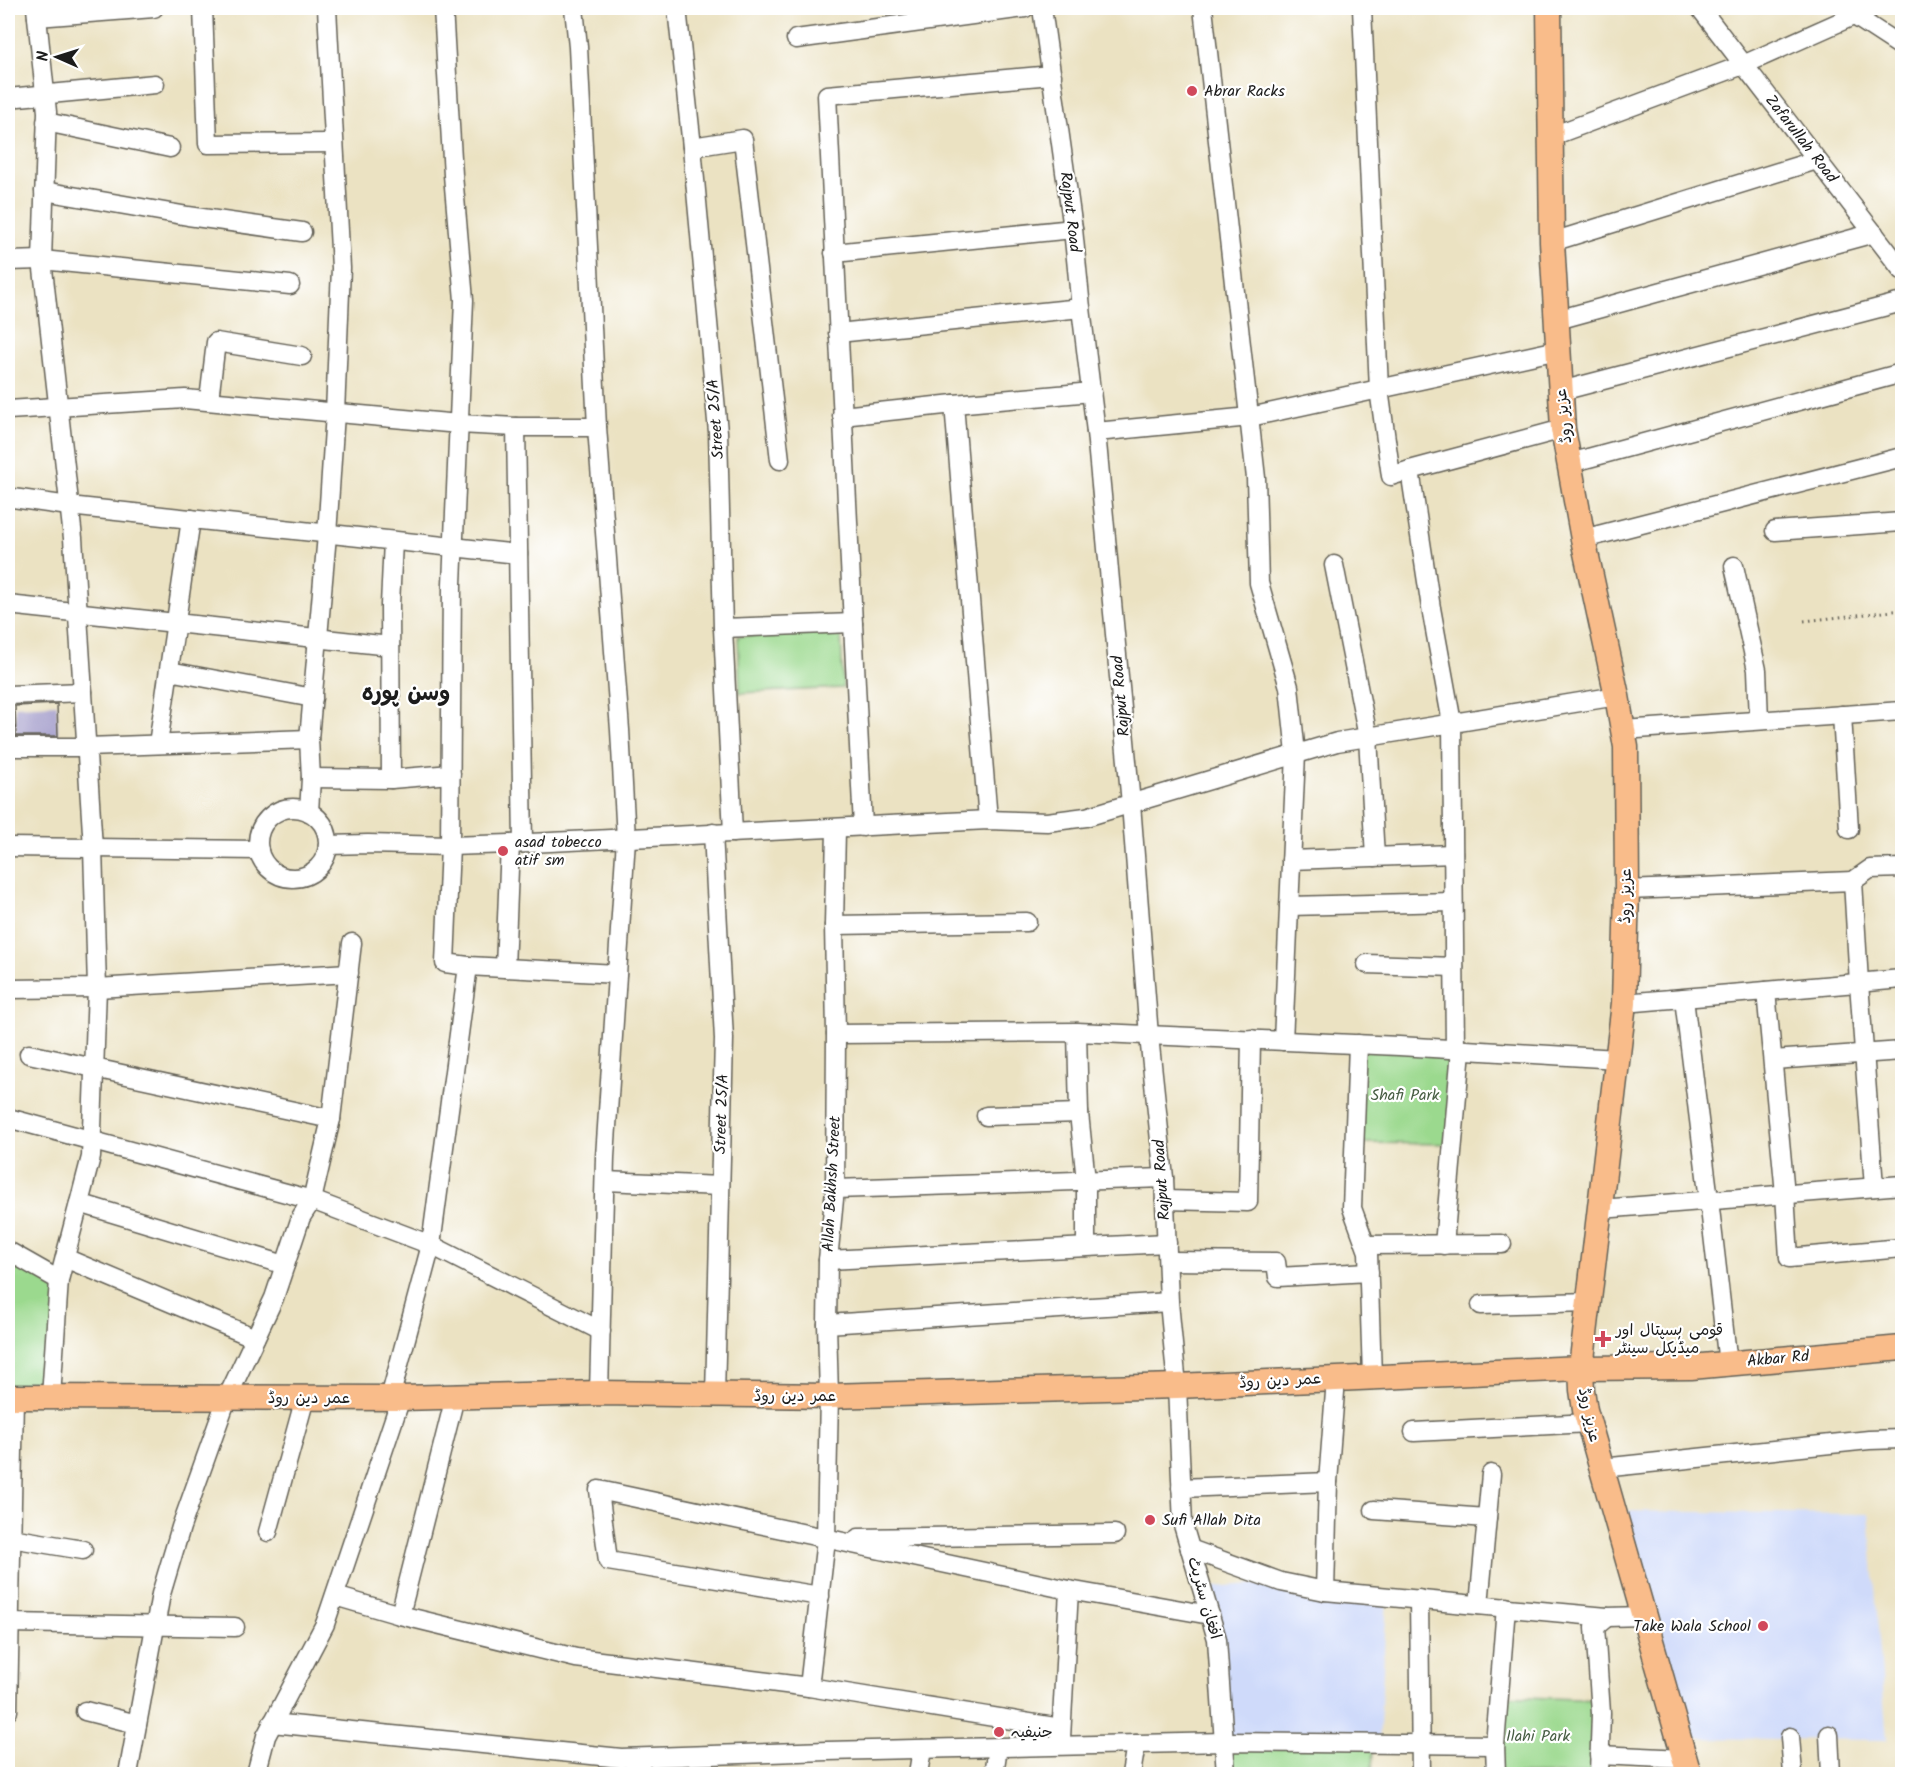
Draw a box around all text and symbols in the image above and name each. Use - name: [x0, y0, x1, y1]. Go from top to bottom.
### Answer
- north arrow: [27, 27, 87, 87]
- text: N: [31, 51, 56, 62]
- place label: Abrar Racks: [1204, 79, 1285, 104]
- marker: Abrar Racks: [1185, 84, 1199, 98]
- street label: Zafarullah Road: [1758, 89, 1844, 189]
- street label: Rajput Road: [1053, 170, 1087, 255]
- street label: Street 25/A: [701, 378, 731, 460]
- street label: عزیز روڈ: [1549, 387, 1579, 445]
- street label: Rajput Road: [1105, 654, 1137, 737]
- district label: وسن پورہ: [362, 677, 450, 712]
- place label: asad tobecco atif sm: [515, 830, 602, 873]
- marker: asad tobecco atif sm: [496, 844, 510, 858]
- street label: عزیز روڈ: [1613, 868, 1639, 924]
- street label: Street 25/A: [708, 1073, 736, 1155]
- park label: Shafi Park: [1371, 1083, 1440, 1108]
- street label: Allah Bakhsh Street: [816, 1115, 848, 1253]
- street label: Rajput Road: [1147, 1138, 1177, 1221]
- place label: قومی ہسپتال اور میڈیکل سینٹر: [1614, 1318, 1723, 1361]
- marker: قومی ہسپتال اور میڈیکل سینٹر: [1594, 1330, 1612, 1348]
- street label: Akbar Rd: [1746, 1344, 1811, 1374]
- street label: عمر دین روڈ: [1238, 1366, 1322, 1396]
- street label: عمر دین روڈ: [754, 1384, 836, 1409]
- street label: عزیز روڈ: [1571, 1385, 1607, 1445]
- street label: عمر دین روڈ: [268, 1386, 350, 1411]
- place label: Sufi Allah Dita: [1162, 1508, 1261, 1533]
- marker: Sufi Allah Dita: [1143, 1513, 1157, 1527]
- street label: افغان سٹریٹ: [1180, 1554, 1228, 1642]
- place label: Take Wala School: [1633, 1614, 1751, 1639]
- marker: Take Wala School: [1756, 1619, 1770, 1633]
- place label: حنیفیہ: [1011, 1720, 1053, 1745]
- park label: Ilahi Park: [1506, 1724, 1571, 1749]
- marker: حنیفیہ: [992, 1725, 1006, 1739]

